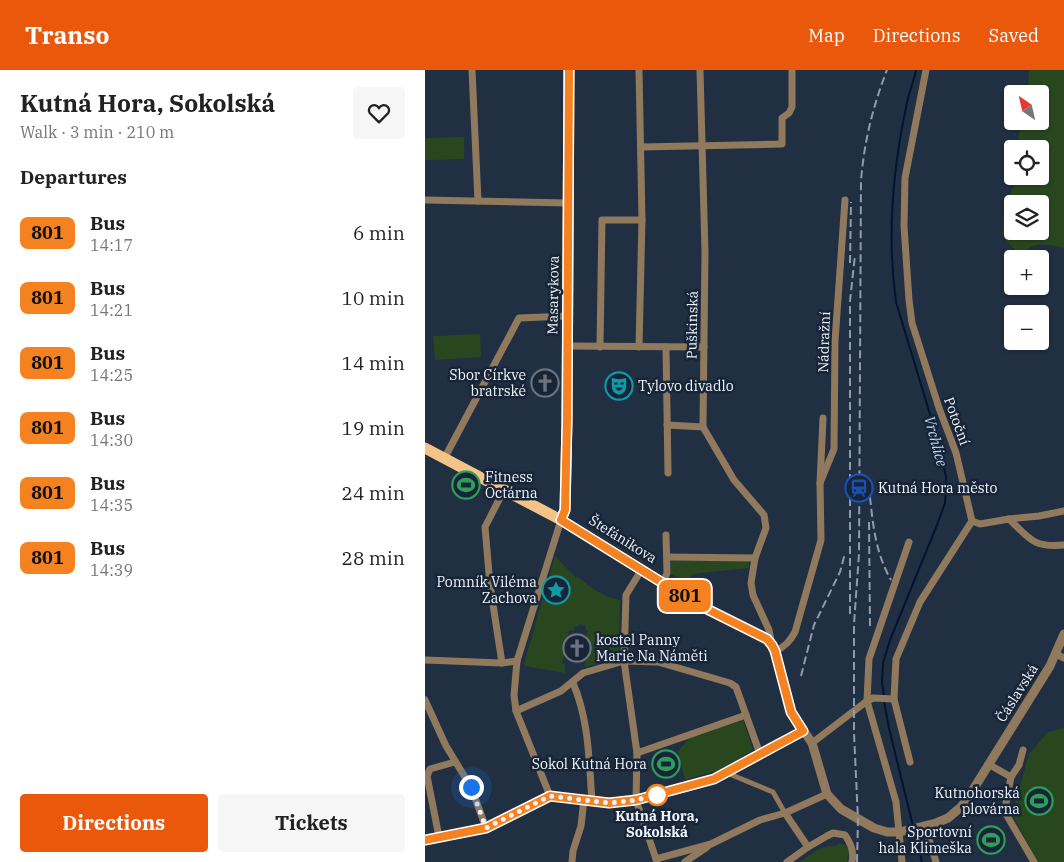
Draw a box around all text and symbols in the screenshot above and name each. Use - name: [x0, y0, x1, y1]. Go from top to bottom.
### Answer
- text: Transo: [25, 19, 109, 51]
- text: Map: [808, 24, 845, 47]
- text: Directions: [873, 24, 961, 47]
- text: Saved: [989, 24, 1039, 47]
- north arrow: [1004, 85, 1049, 130]
- map controls: [1004, 85, 1049, 350]
- text: Kutná Hora, Sokolská: [20, 87, 275, 119]
- button: heart: [353, 87, 405, 139]
- text: Walk · 3 min · 210 m: [20, 122, 174, 142]
- button: locate: [1004, 140, 1049, 185]
- text: Departures: [20, 165, 127, 189]
- button: layers: [1004, 195, 1049, 240]
- text: Bus: [90, 211, 125, 235]
- text: 801: [31, 221, 64, 244]
- text: 6 min: [353, 221, 405, 245]
- text: 14:17: [90, 235, 133, 255]
- button: +: [1004, 250, 1049, 295]
- street label: Masarykova: [543, 255, 563, 335]
- text: Bus: [90, 276, 125, 300]
- text: 801: [31, 286, 64, 309]
- text: 10 min: [342, 286, 405, 310]
- street label: Puškinská: [682, 290, 702, 359]
- text: 14:21: [90, 300, 133, 320]
- button: −: [1004, 305, 1049, 350]
- street label: Nádražní: [814, 311, 834, 373]
- text: Bus: [90, 341, 125, 365]
- text: 801: [31, 351, 64, 374]
- text: 14 min: [342, 351, 405, 375]
- text: 14:25: [90, 365, 133, 385]
- place label: Sbor Církve bratrské: [449, 366, 526, 400]
- church icon: Sbor Církve bratrské: [530, 368, 560, 398]
- theatre icon: Tylovo divadlo: [604, 371, 634, 401]
- place label: Tylovo divadlo: [638, 377, 734, 395]
- street label: Potoční: [940, 394, 974, 448]
- text: Bus: [90, 406, 125, 430]
- water label: Vrchlice: [920, 414, 952, 469]
- text: 801: [31, 416, 64, 439]
- text: 19 min: [342, 416, 405, 440]
- text: 14:30: [90, 430, 133, 450]
- place label: Fitness Octárna: [485, 468, 538, 502]
- sports icon: Fitness Octárna: [451, 470, 481, 500]
- text: Bus: [90, 471, 125, 495]
- station icon: Kutná Hora město: [844, 473, 874, 503]
- place label: Kutná Hora město: [878, 479, 998, 497]
- text: 801: [31, 481, 64, 504]
- text: 24 min: [342, 481, 405, 505]
- text: 14:35: [90, 495, 133, 515]
- street label: Štefánikova: [586, 510, 661, 567]
- text: Bus: [90, 536, 125, 560]
- text: 801: [31, 546, 64, 569]
- text: 28 min: [342, 546, 405, 570]
- text: 14:39: [90, 560, 133, 580]
- place label: Pomník Viléma Zachova: [436, 573, 537, 607]
- place icon: Pomník Viléma Zachova: [541, 575, 571, 605]
- line badge: 801: [656, 580, 714, 612]
- text: 801: [669, 584, 701, 607]
- place label: kostel Panny Marie Na Náměti: [596, 631, 708, 665]
- church icon: kostel Panny Marie Na Náměti: [562, 633, 592, 663]
- street label: Čáslavská: [991, 660, 1042, 725]
- sports icon: Sokol Kutná Hora: [651, 749, 681, 779]
- place label: Sokol Kutná Hora: [532, 755, 647, 773]
- your location: [459, 775, 484, 800]
- marker: Kutná Hora, Sokolská: [646, 784, 668, 806]
- place label: Kutnohorská plovárna: [935, 784, 1020, 818]
- sports icon: Kutnohorská plovárna: [1024, 786, 1054, 816]
- button: Directions: [20, 794, 208, 852]
- button: Tickets: [218, 794, 405, 852]
- place label: Kutná Hora, Sokolská: [615, 807, 699, 841]
- place label: Sportovní hala Klimeška: [879, 823, 972, 857]
- sports icon: Sportovní hala Klimeška: [976, 825, 1006, 855]

